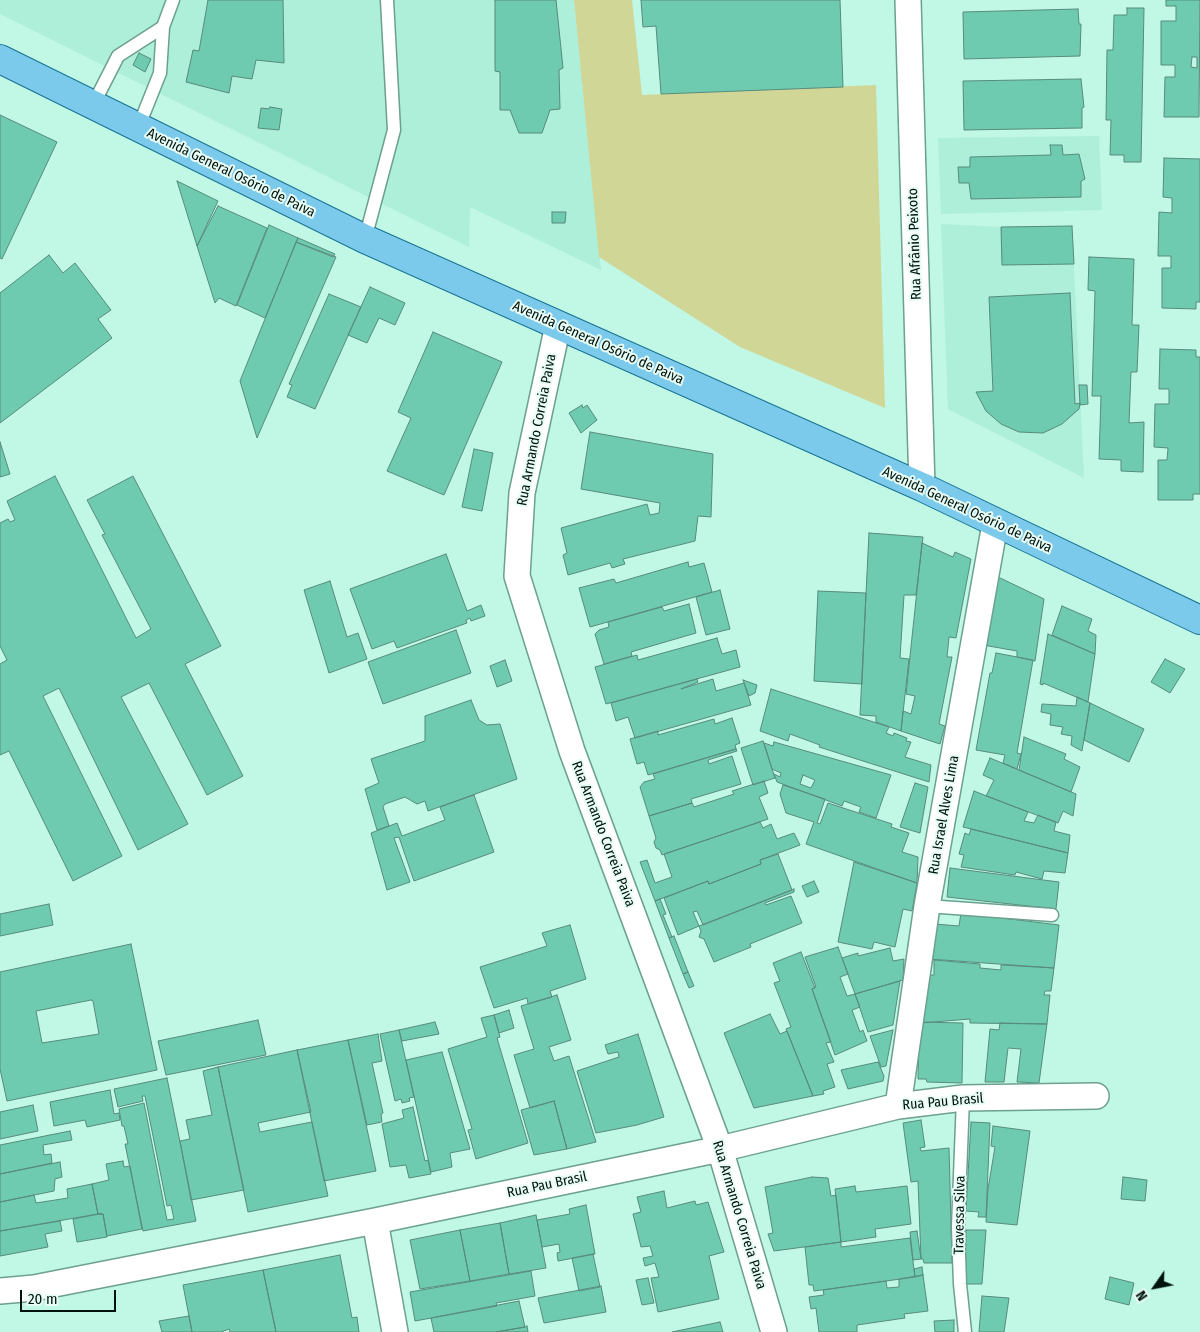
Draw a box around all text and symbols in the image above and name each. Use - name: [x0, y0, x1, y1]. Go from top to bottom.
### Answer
- street label: Avenida General Osório de Paiva: [144, 125, 318, 221]
- street label: Rua Afrânio Peixoto: [905, 188, 925, 300]
- street label: Avenida General Osório de Paiva: [510, 298, 686, 388]
- street label: Rua Armando Correia Paiva: [514, 353, 560, 507]
- street label: Avenida General Osório de Paiva: [880, 463, 1054, 557]
- street label: Rua Israel Alves Lima: [925, 754, 963, 876]
- street label: Rua Armando Correia Paiva: [567, 759, 639, 909]
- street label: Rua Pau Brasil: [902, 1090, 984, 1114]
- street label: Rua Armando Correia Paiva: [708, 1139, 770, 1291]
- street label: Rua Pau Brasil: [506, 1168, 588, 1202]
- street label: Travessa Silva: [951, 1175, 969, 1255]
- north arrow: [1130, 1262, 1180, 1312]
- scale bar: [22, 1280, 119, 1312]
- text: N: [1133, 1287, 1151, 1304]
- text: 20 m: [28, 1290, 58, 1308]

